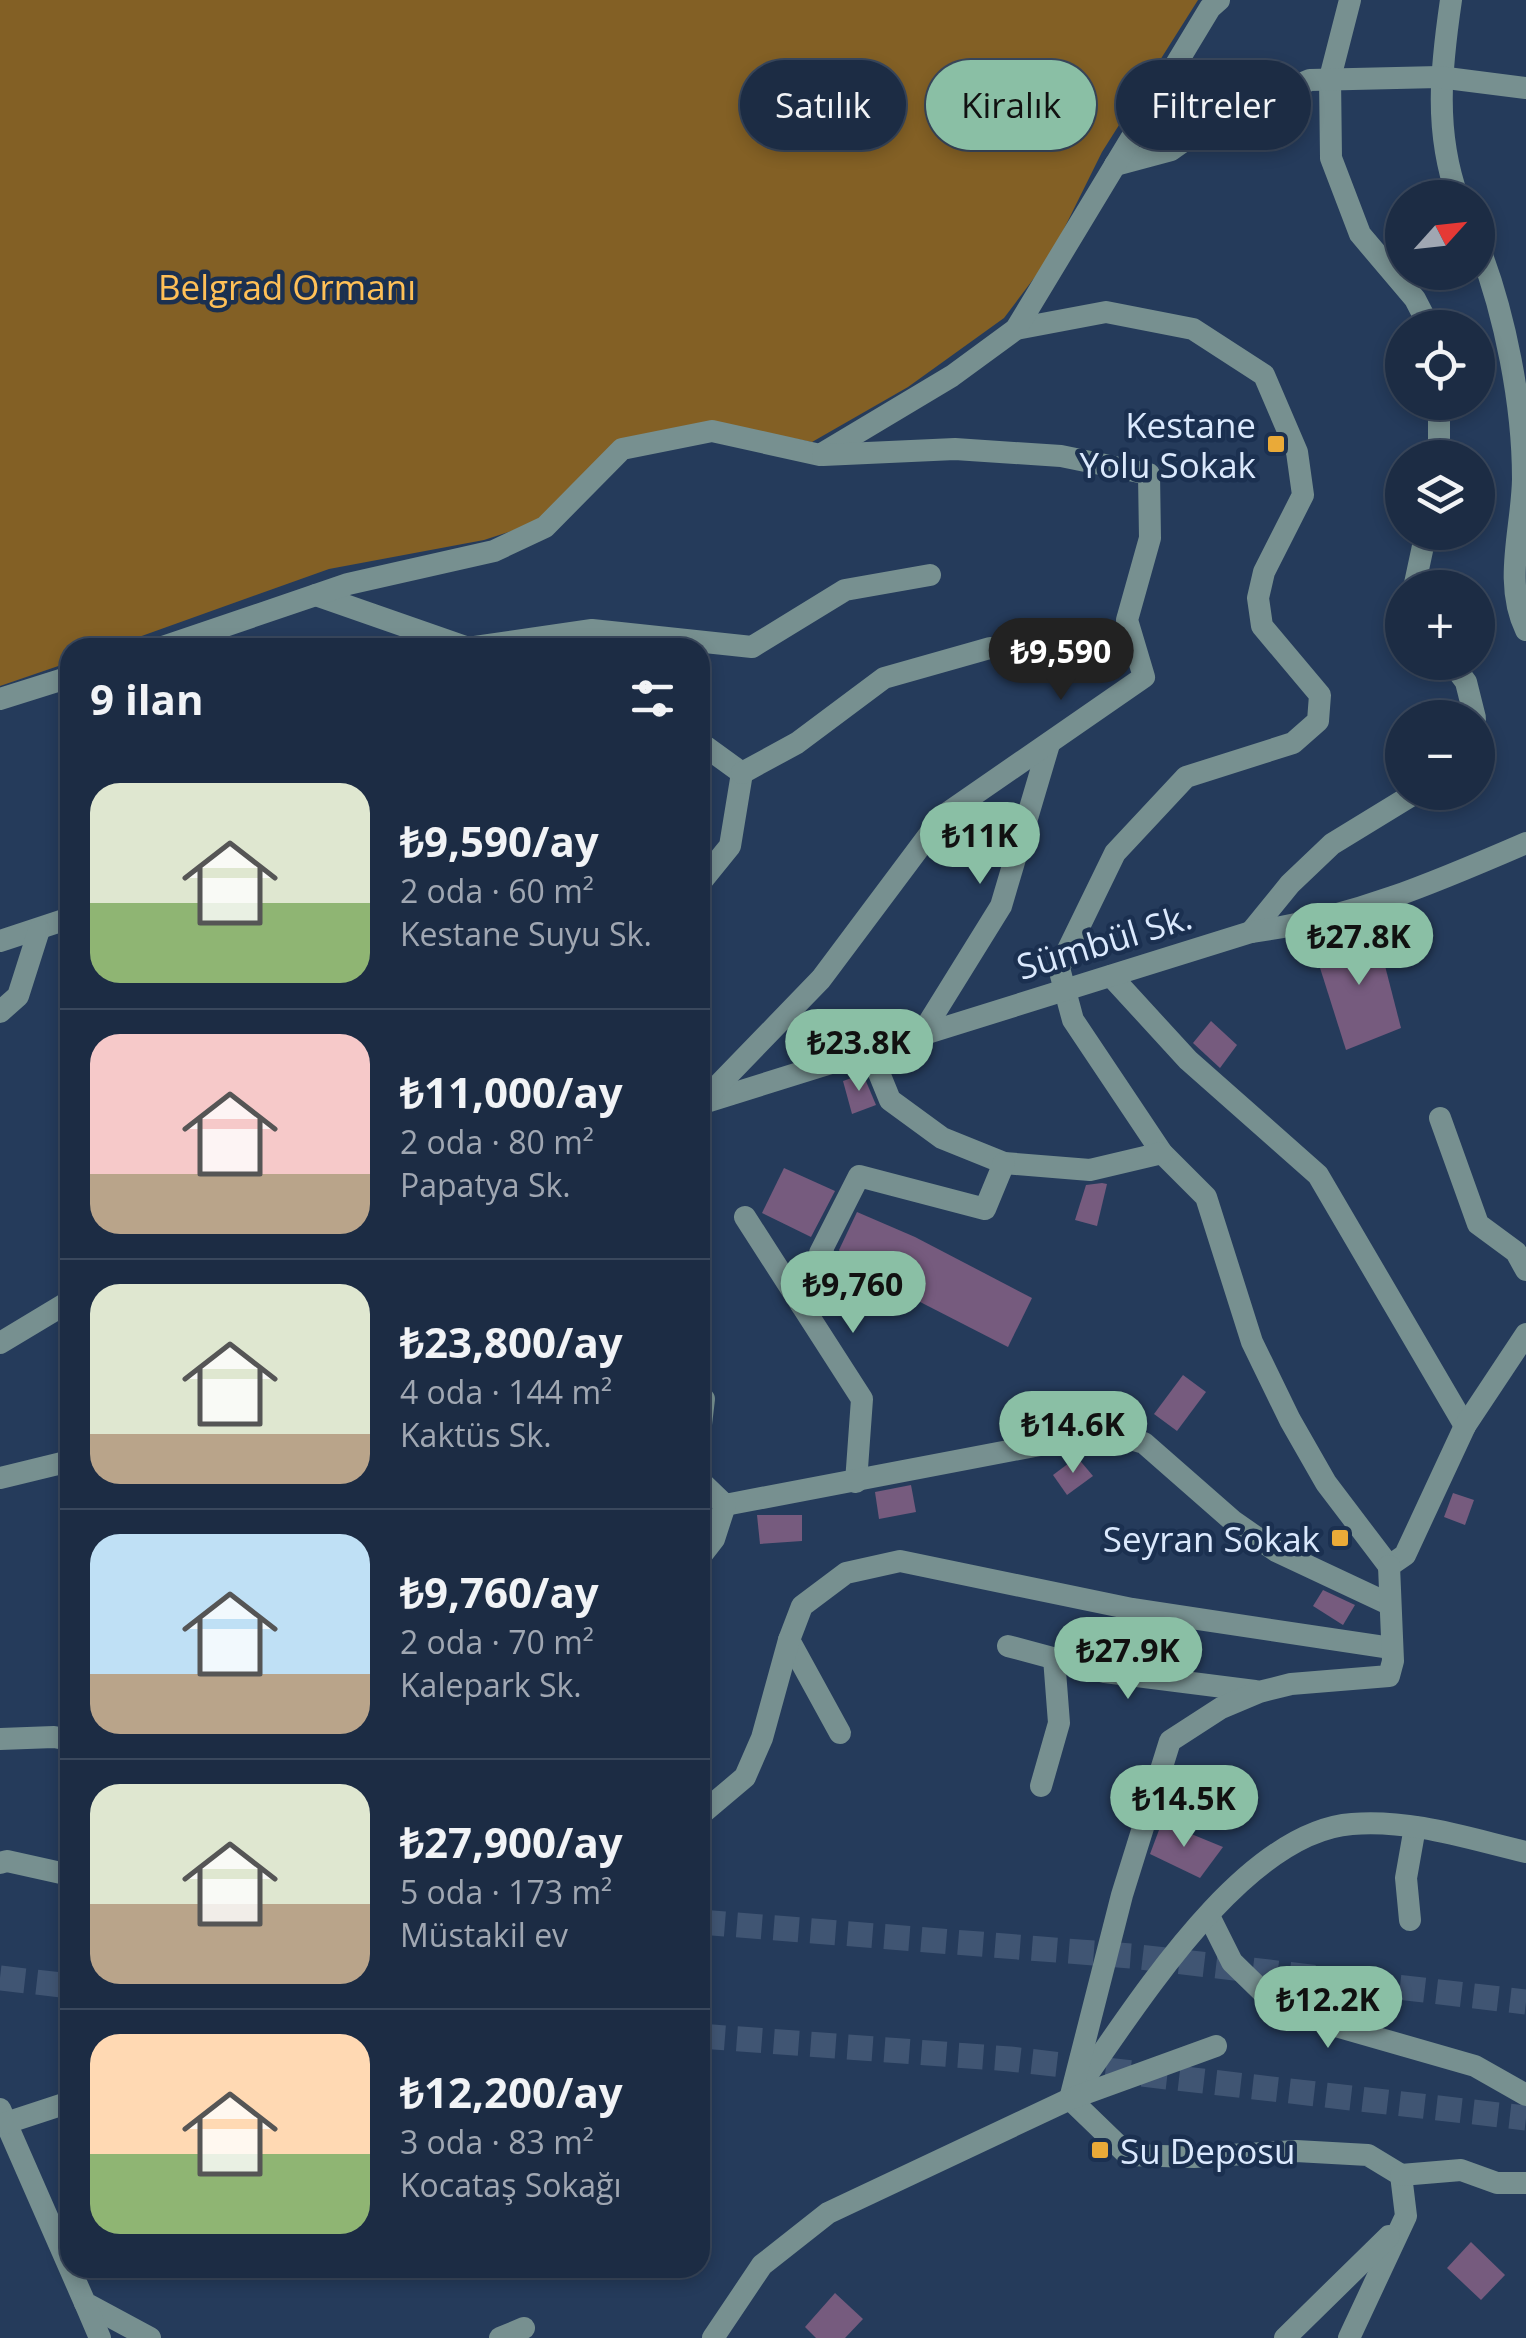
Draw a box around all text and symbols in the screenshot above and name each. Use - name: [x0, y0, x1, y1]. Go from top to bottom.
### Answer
- chip: Satılık: [740, 60, 906, 150]
- chip: Kiralık: [926, 60, 1096, 150]
- chip: Filtreler: [1116, 60, 1311, 150]
- north arrow: [1385, 180, 1495, 290]
- map controls: [1385, 180, 1495, 810]
- park label: Belgrad Ormanı: [158, 263, 416, 310]
- button: locate: [1385, 310, 1495, 420]
- place label: Kestane Yolu Sokak: [1080, 401, 1257, 488]
- marker: Kestane Yolu Sokak: [1265, 433, 1287, 455]
- button: layers: [1385, 440, 1495, 550]
- button: +: [1385, 570, 1495, 680]
- pin: ₺9,590: [980, 618, 1142, 703]
- text: ₺9,590: [1011, 629, 1111, 672]
- text: 9 ilan: [90, 670, 204, 727]
- icon: filters: [625, 671, 680, 726]
- button: −: [1385, 700, 1495, 810]
- pin: ₺11K: [921, 802, 1039, 887]
- text: ₺9,590/ay: [400, 812, 599, 869]
- text: ₺11K: [942, 813, 1018, 856]
- icon: home: [170, 823, 290, 943]
- text: 2 oda · 60 m²: [400, 869, 594, 912]
- street label: Sümbül Sk.: [1011, 892, 1197, 990]
- pin: ₺27.8K: [1278, 903, 1440, 988]
- text: Kestane Suyu Sk.: [400, 912, 652, 955]
- text: ₺27.8K: [1307, 914, 1411, 957]
- pin: ₺23.8K: [778, 1009, 940, 1094]
- text: ₺23.8K: [807, 1020, 911, 1063]
- text: ₺11,000/ay: [400, 1063, 623, 1120]
- icon: home: [170, 1074, 290, 1194]
- text: 2 oda · 80 m²: [400, 1120, 594, 1163]
- text: Papatya Sk.: [400, 1163, 571, 1206]
- pin: ₺9,760: [772, 1251, 934, 1336]
- text: ₺9,760: [803, 1262, 903, 1305]
- text: ₺23,800/ay: [400, 1313, 623, 1370]
- icon: home: [170, 1324, 290, 1444]
- text: 4 oda · 144 m²: [400, 1370, 612, 1413]
- pin: ₺14.6K: [992, 1391, 1154, 1476]
- text: ₺14.6K: [1021, 1402, 1125, 1445]
- text: Kaktüs Sk.: [400, 1413, 552, 1456]
- place label: Seyran Sokak: [1103, 1515, 1321, 1562]
- marker: Seyran Sokak: [1329, 1527, 1351, 1549]
- text: ₺9,760/ay: [400, 1563, 599, 1620]
- icon: home: [170, 1574, 290, 1694]
- pin: ₺27.9K: [1047, 1617, 1209, 1702]
- text: 2 oda · 70 m²: [400, 1620, 594, 1663]
- text: ₺27.9K: [1076, 1628, 1180, 1671]
- text: Kalepark Sk.: [400, 1663, 582, 1706]
- pin: ₺14.5K: [1103, 1765, 1265, 1850]
- text: ₺14.5K: [1132, 1776, 1236, 1819]
- text: ₺27,900/ay: [400, 1813, 623, 1870]
- icon: home: [170, 1824, 290, 1944]
- text: 5 oda · 173 m²: [400, 1870, 612, 1913]
- text: Müstakil ev: [400, 1913, 568, 1956]
- pin: ₺12.2K: [1247, 1966, 1409, 2051]
- text: ₺12.2K: [1276, 1977, 1380, 2020]
- text: ₺12,200/ay: [400, 2063, 623, 2120]
- icon: home: [170, 2074, 290, 2194]
- text: 3 oda · 83 m²: [400, 2120, 594, 2163]
- place label: Su Deposu: [1120, 2127, 1295, 2174]
- marker: Su Deposu: [1089, 2139, 1111, 2161]
- text: Kocataş Sokağı: [400, 2163, 622, 2206]

